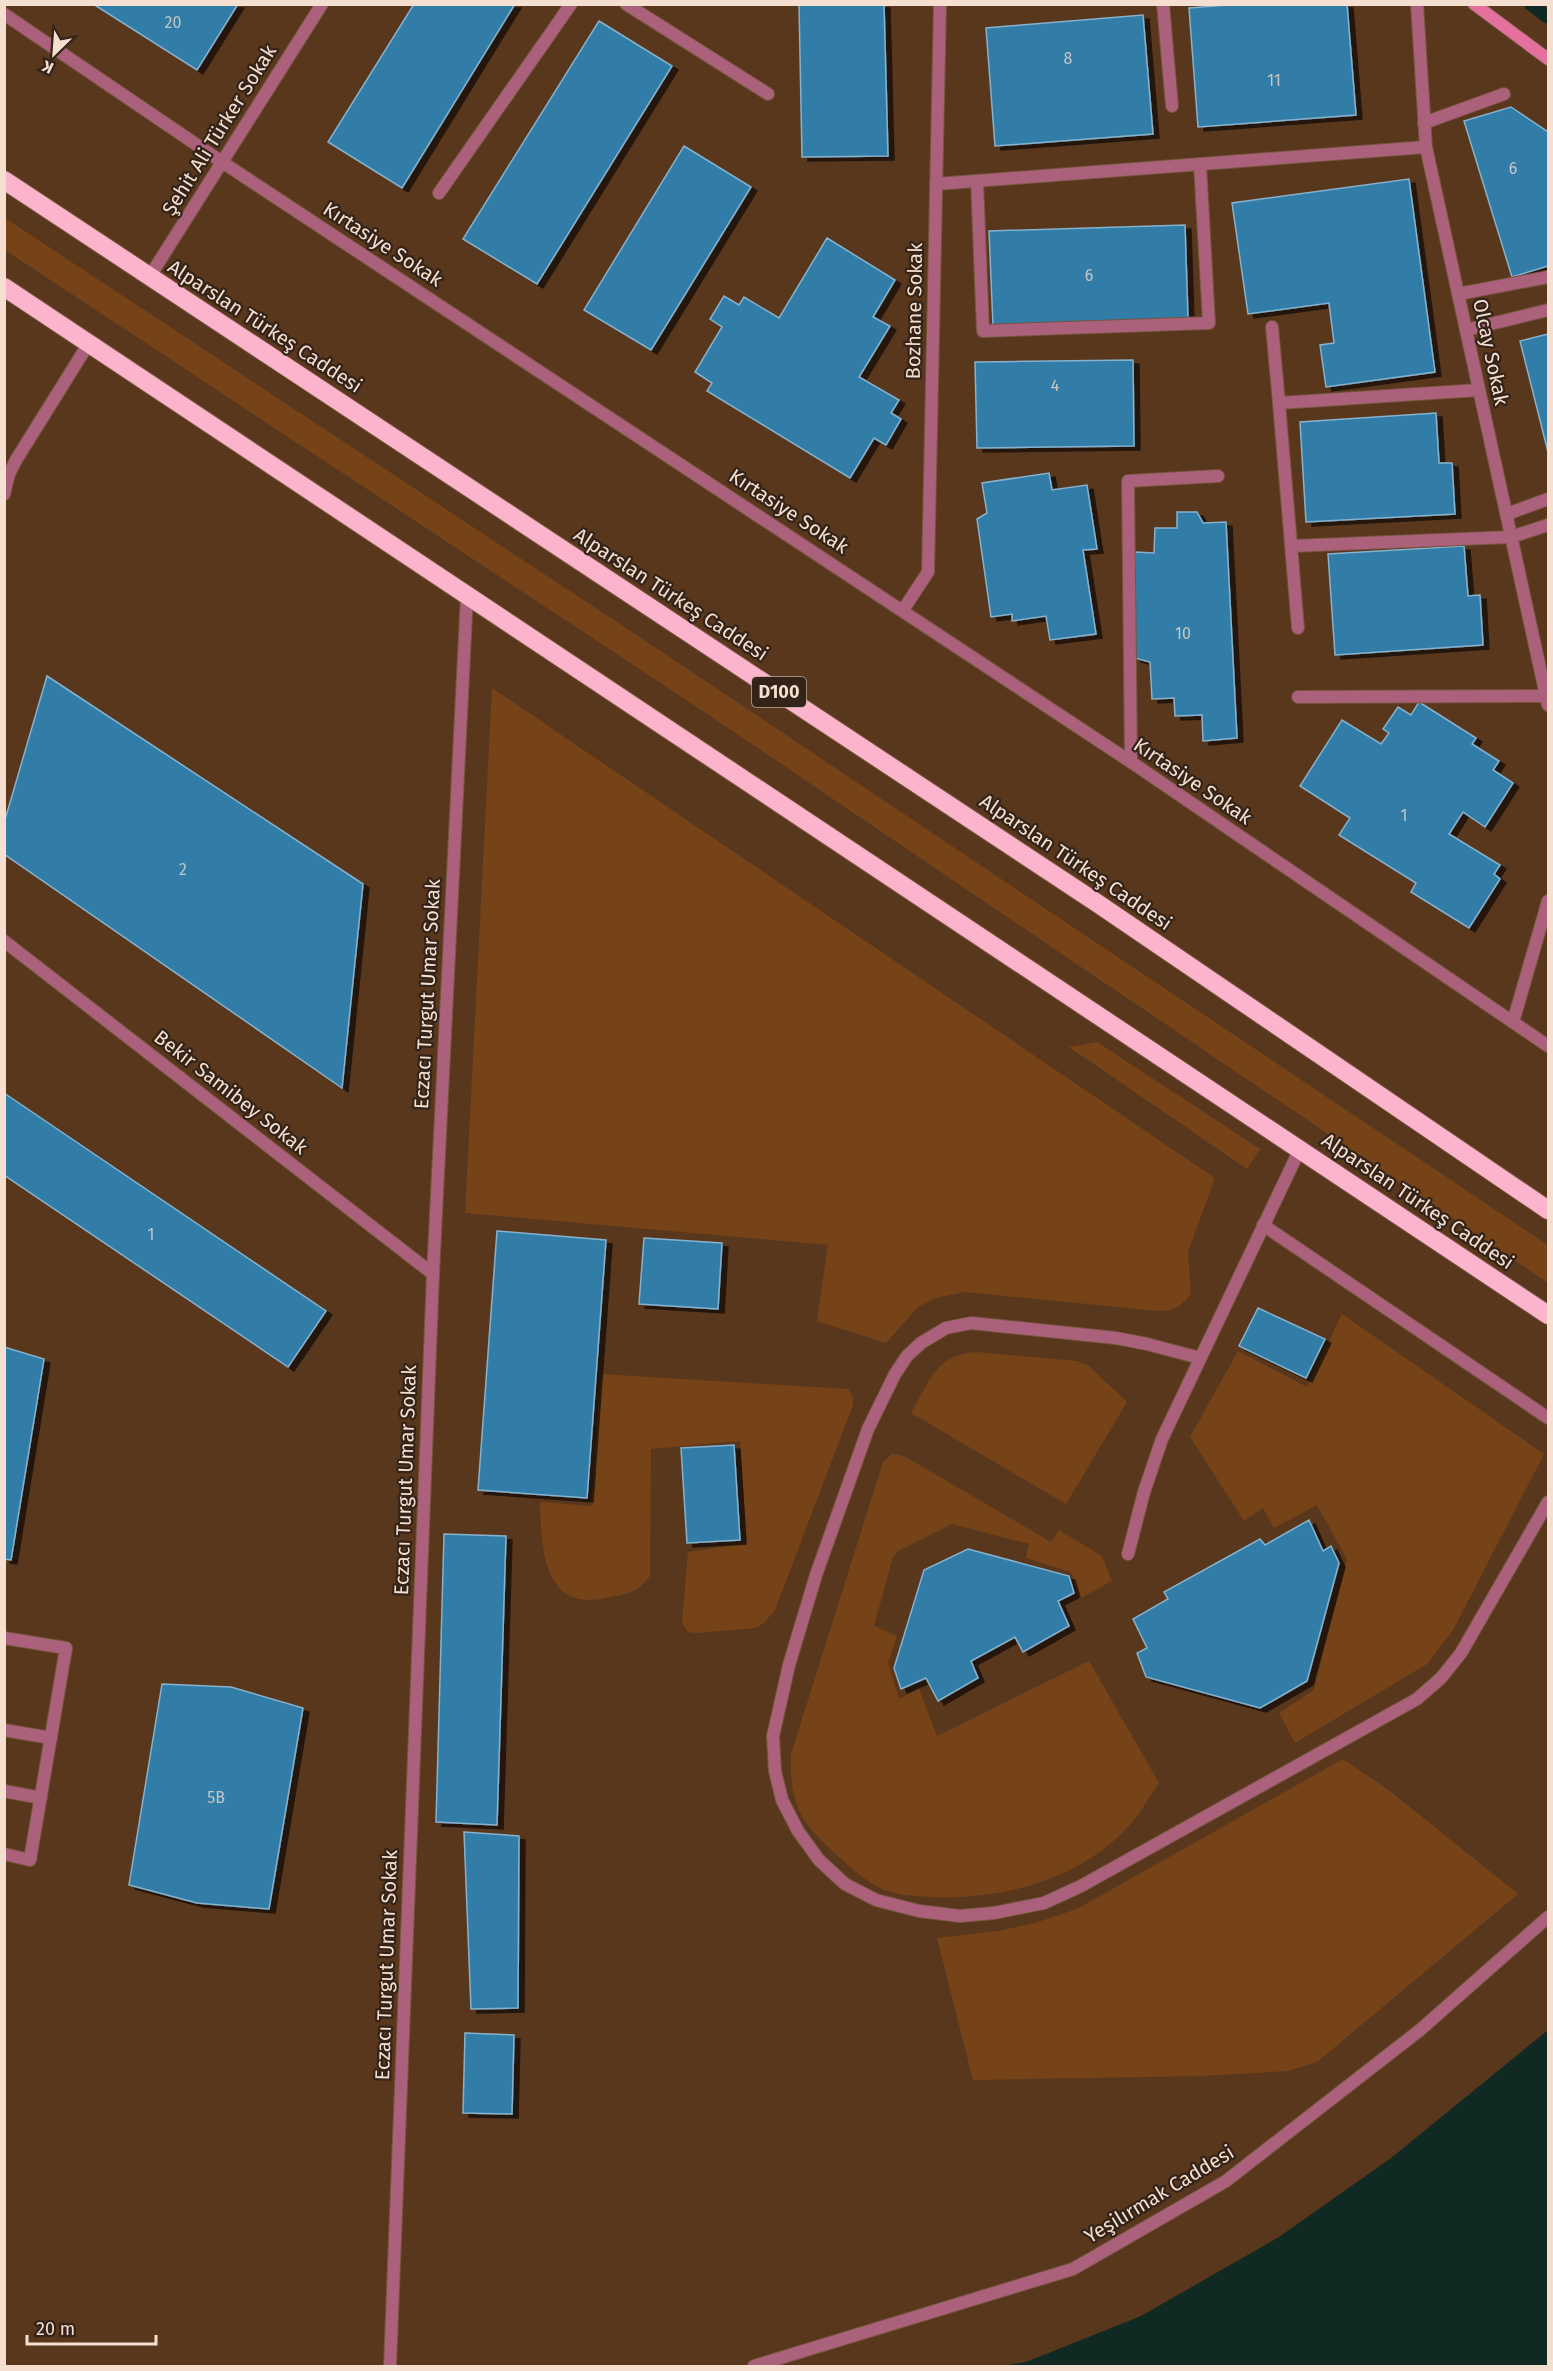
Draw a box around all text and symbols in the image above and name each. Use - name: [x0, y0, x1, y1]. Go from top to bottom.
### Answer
- house number: 20: [165, 13, 181, 32]
- north arrow: [24, 24, 84, 84]
- street label: Şehit Ali Türker Sokak: [157, 40, 282, 220]
- house number: 8: [1064, 49, 1073, 68]
- text: K: [38, 56, 56, 78]
- house number: 11: [1267, 71, 1281, 90]
- house number: 6: [1509, 159, 1517, 178]
- street label: Kırtasiye Sokak: [319, 196, 448, 292]
- street label: Bozhane Sokak: [901, 242, 927, 380]
- street label: Alparslan Türkeş Caddesi: [163, 254, 367, 399]
- house number: 6: [1085, 266, 1093, 285]
- street label: Olcay Sokak: [1468, 297, 1514, 408]
- house number: 4: [1051, 376, 1060, 395]
- street label: Kırtasiye Sokak: [725, 463, 854, 559]
- street label: Alparslan Türkeş Caddesi: [569, 522, 773, 667]
- house number: 10: [1175, 624, 1191, 643]
- road number: D100: [752, 677, 806, 707]
- street label: Kırtasiye Sokak: [1129, 733, 1257, 830]
- street label: Alparslan Türkeş Caddesi: [975, 789, 1177, 936]
- house number: 1: [1401, 806, 1407, 825]
- house number: 2: [179, 860, 187, 879]
- street label: Eczacı Turgut Umar Sokak: [409, 877, 445, 1110]
- street label: Bekir Samibey Sokak: [150, 1025, 313, 1160]
- street label: Alparslan Türkeş Caddesi: [1317, 1128, 1519, 1275]
- house number: 1: [148, 1225, 154, 1244]
- street label: Eczacı Turgut Umar Sokak: [389, 1364, 421, 1596]
- house number: 5B: [207, 1788, 225, 1807]
- street label: Eczacı Turgut Umar Sokak: [370, 1849, 402, 2081]
- street label: Yeşilırmak Caddesi: [1080, 2140, 1239, 2249]
- scale bar: [27, 2308, 156, 2346]
- text: 20 m: [36, 2318, 75, 2340]

